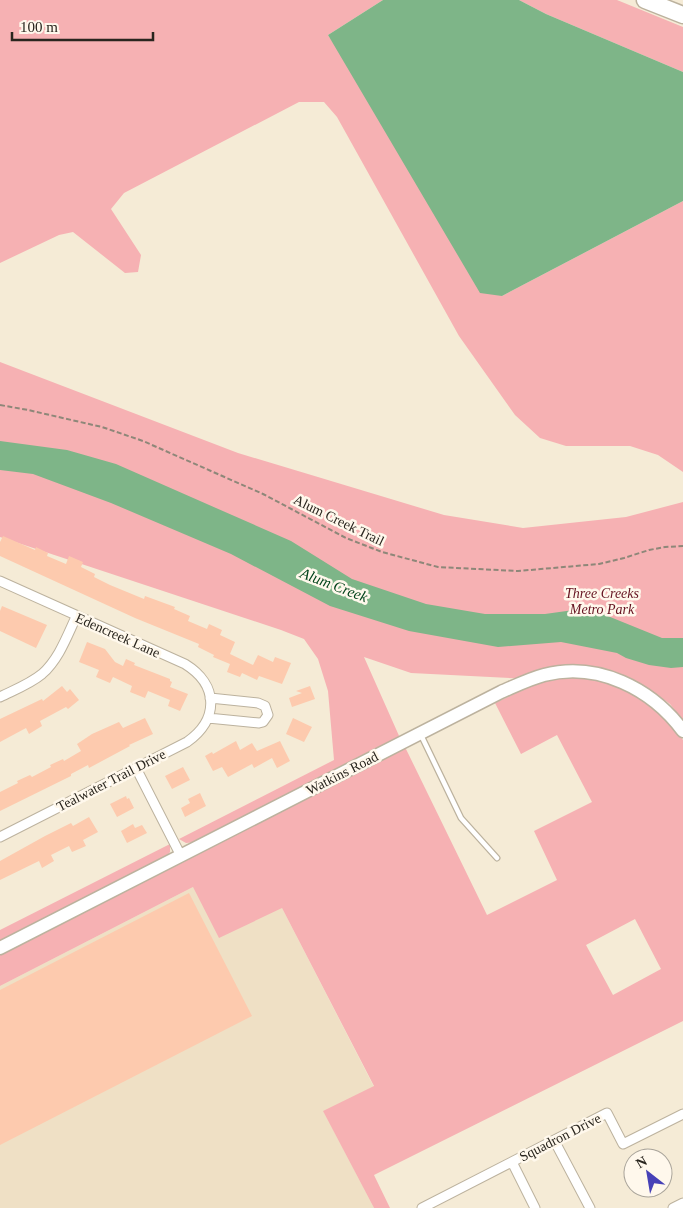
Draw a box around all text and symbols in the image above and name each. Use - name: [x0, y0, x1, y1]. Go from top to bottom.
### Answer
- scale bar: [12, 10, 154, 42]
- text: 100 m: [20, 19, 58, 35]
- street label: Alum Creek Trail: [291, 492, 387, 549]
- water label: Alum Creek: [297, 565, 370, 605]
- park label: Three Creeks Metro Park: [565, 586, 640, 617]
- street label: Edencreek Lane: [73, 610, 162, 661]
- street label: Tealwater Trail Drive: [54, 746, 168, 814]
- street label: Watkins Road: [304, 749, 381, 798]
- street label: Squadron Drive: [517, 1111, 603, 1164]
- north arrow: [623, 1148, 673, 1198]
- text: N: [633, 1153, 650, 1171]

